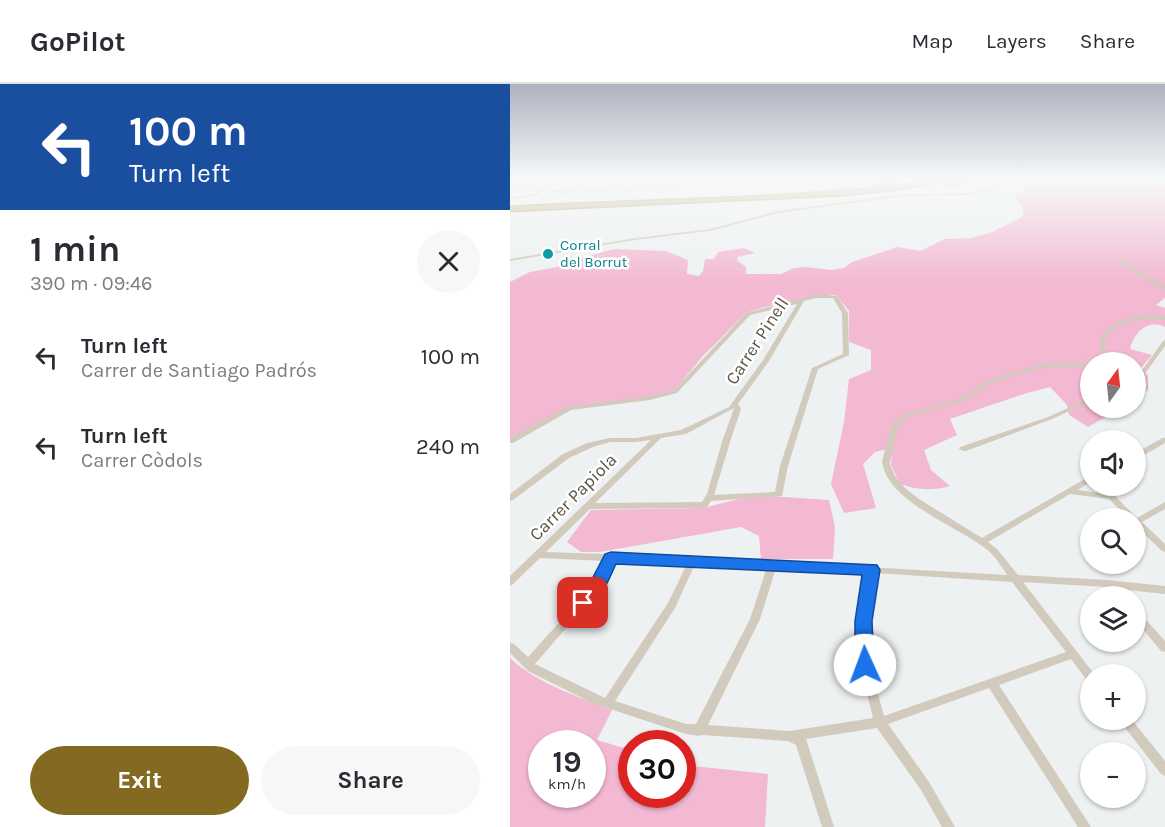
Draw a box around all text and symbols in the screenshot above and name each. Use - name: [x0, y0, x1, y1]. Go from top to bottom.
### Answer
- text: GoPilot: [30, 25, 126, 58]
- text: Map: [911, 29, 953, 53]
- text: Layers: [986, 29, 1047, 53]
- text: Share: [1080, 29, 1135, 53]
- text: 100 m: [129, 106, 248, 156]
- icon: left: [30, 108, 108, 186]
- text: Turn left: [129, 157, 230, 189]
- text: 1 min: [30, 228, 120, 270]
- button: close: [417, 230, 480, 293]
- place label: Corral del Borrut: [560, 236, 628, 271]
- marker: Corral del Borrut: [541, 247, 555, 261]
- text: 390 m · 09:46: [30, 272, 153, 295]
- street label: Carrer Pinell: [721, 293, 793, 389]
- text: Turn left: [81, 333, 168, 359]
- icon: left: [30, 341, 63, 374]
- text: 100 m: [421, 344, 480, 370]
- north arrow: [1080, 352, 1146, 418]
- map controls: [1080, 352, 1146, 808]
- text: Carrer de Santiago Padrós: [81, 359, 317, 382]
- text: Turn left: [81, 423, 168, 449]
- button: sound: [1080, 430, 1146, 496]
- icon: left: [30, 431, 63, 464]
- text: 240 m: [416, 434, 480, 460]
- text: Carrer Còdols: [81, 449, 203, 472]
- street label: Carrer Papiola: [525, 449, 621, 545]
- button: search: [1080, 508, 1146, 574]
- pin: [557, 577, 608, 628]
- icon: arrive: [566, 586, 599, 619]
- button: layers: [1080, 586, 1146, 652]
- position arrow: [833, 633, 897, 697]
- button: +: [1080, 664, 1146, 730]
- speed limit sign: 30: [618, 730, 696, 808]
- button: −: [1080, 742, 1146, 808]
- text: 19: [552, 744, 581, 780]
- button: Exit: [30, 746, 249, 815]
- button: Share: [261, 746, 480, 815]
- text: km/h: [548, 775, 586, 793]

